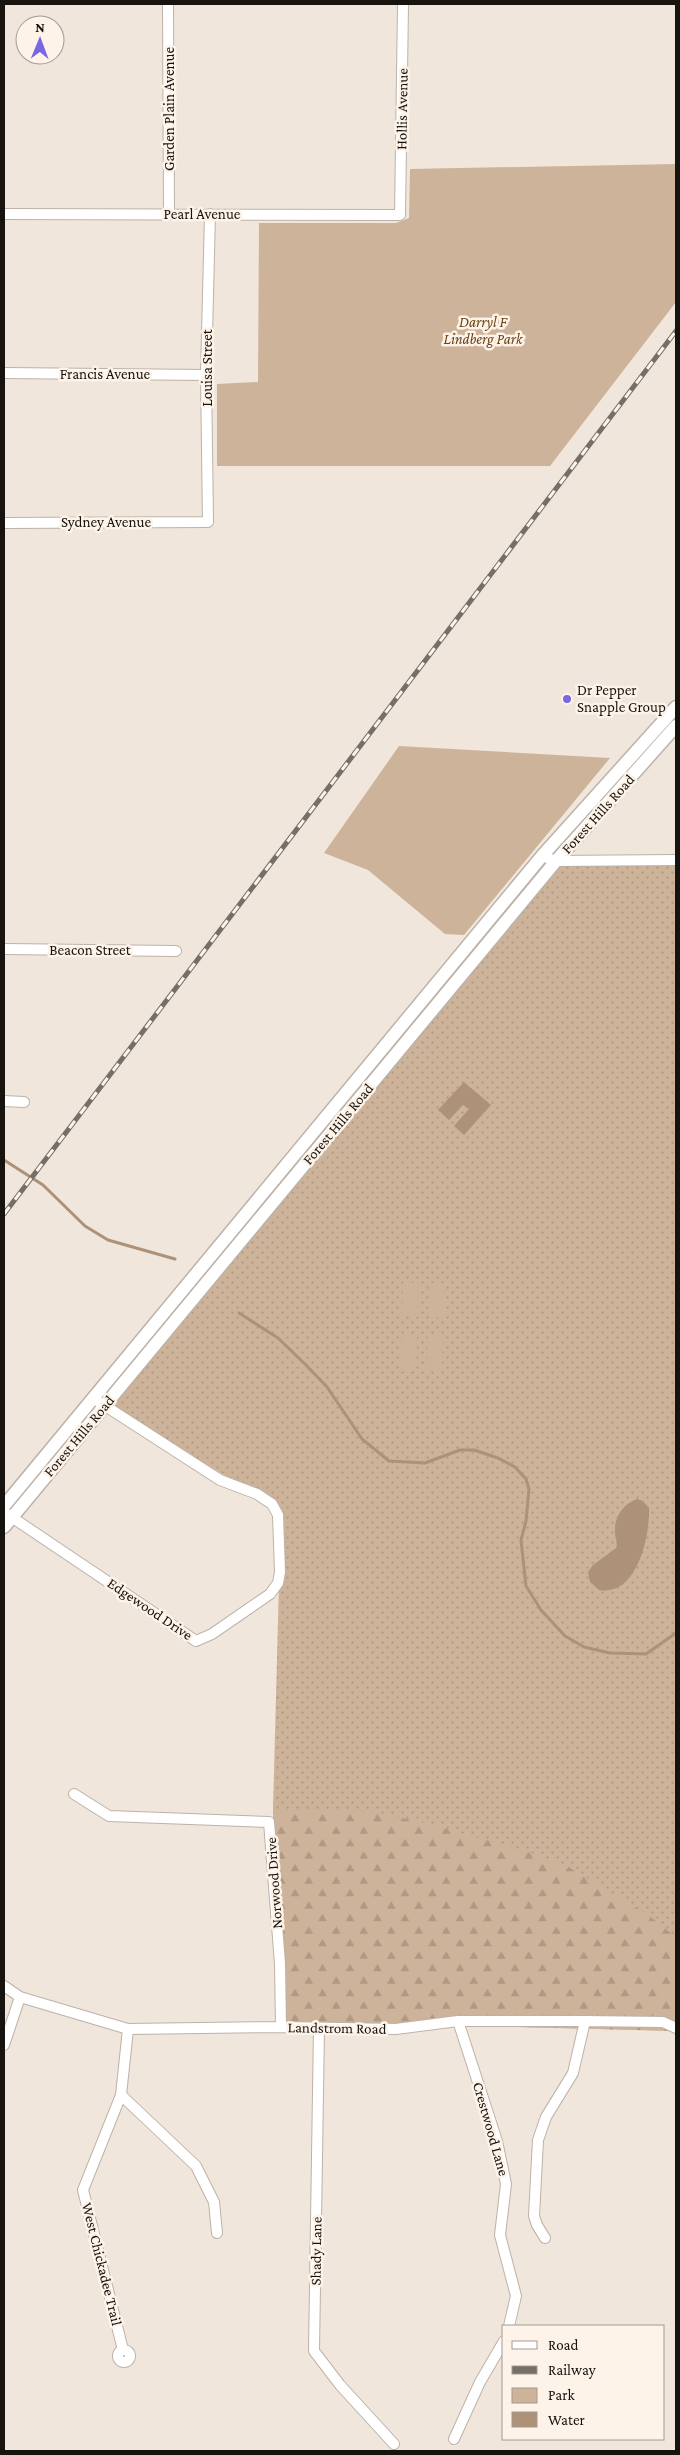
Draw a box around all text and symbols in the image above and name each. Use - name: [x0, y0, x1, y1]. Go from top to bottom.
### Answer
- north arrow: [15, 15, 65, 65]
- text: N: [35, 19, 46, 35]
- street label: Garden Plain Avenue: [161, 47, 177, 171]
- street label: Hollis Avenue: [393, 67, 411, 150]
- street label: Pearl Avenue: [164, 206, 241, 222]
- park label: Darryl F Lindberg Park: [443, 314, 524, 348]
- street label: Louisa Street: [199, 328, 215, 407]
- street label: Francis Avenue: [60, 366, 151, 382]
- street label: Sydney Avenue: [61, 514, 151, 531]
- place label: Dr Pepper Snapple Group: [577, 682, 666, 716]
- marker: Dr Pepper Snapple Group: [561, 693, 573, 705]
- street label: Forest Hills Road: [558, 771, 638, 857]
- street label: Beacon Street: [49, 942, 132, 958]
- street label: Forest Hills Road: [300, 1080, 377, 1168]
- street label: Forest Hills Road: [41, 1392, 118, 1480]
- street label: Edgewood Drive: [104, 1575, 196, 1644]
- street label: Norwood Drive: [263, 1836, 285, 1929]
- street label: Landstrom Road: [287, 2019, 387, 2037]
- street label: Crestwood Lane: [470, 2080, 512, 2178]
- street label: West Chickadee Trail: [79, 2201, 125, 2327]
- street label: Shady Lane: [307, 2216, 326, 2286]
- legend: [502, 2325, 665, 2440]
- text: Road: [548, 2337, 579, 2353]
- text: Railway: [548, 2362, 596, 2379]
- text: Park: [548, 2387, 575, 2403]
- text: Water: [548, 2412, 585, 2428]

